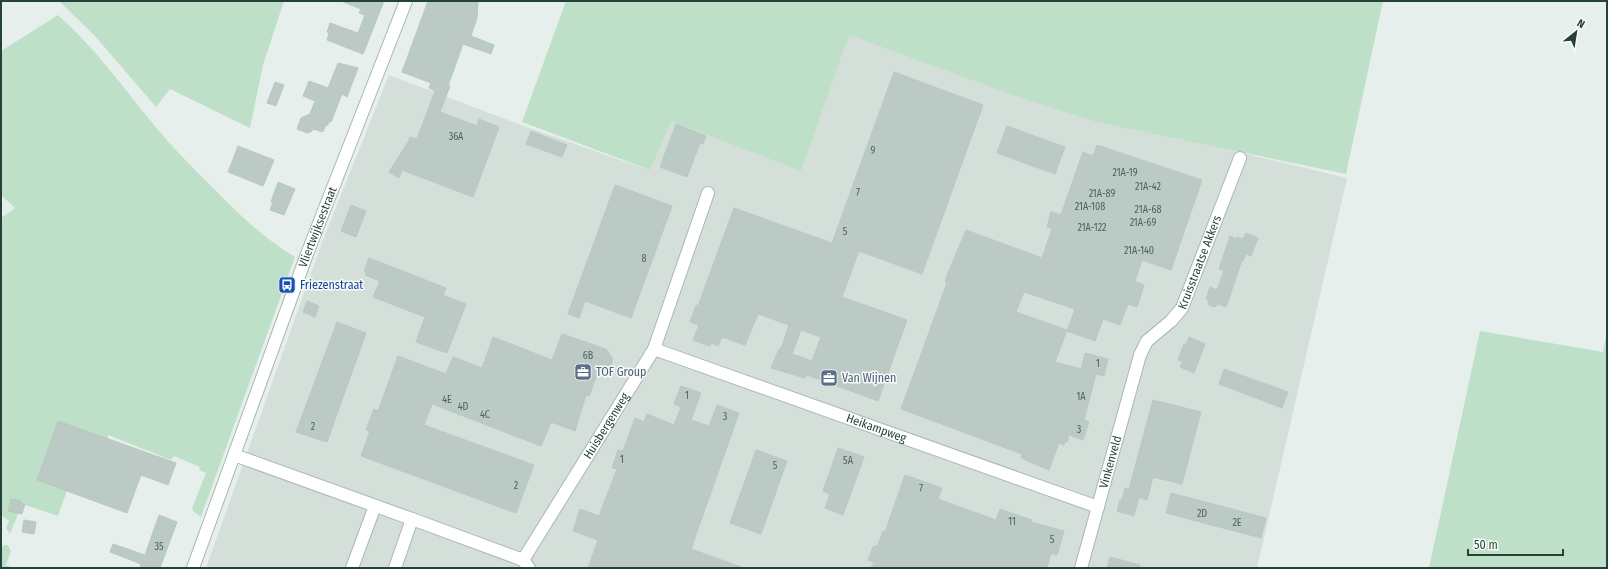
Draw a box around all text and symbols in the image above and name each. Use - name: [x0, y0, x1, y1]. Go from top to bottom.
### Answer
- north arrow: [1556, 12, 1596, 52]
- text: N: [1575, 16, 1587, 31]
- house number: 36A: [449, 131, 464, 143]
- house number: 9: [871, 145, 876, 157]
- house number: 21A-19: [1113, 167, 1138, 179]
- house number: 21A-42: [1135, 181, 1162, 193]
- street label: Vliertwijksestraat: [296, 185, 340, 269]
- house number: 7: [856, 187, 860, 199]
- house number: 21A-89: [1089, 188, 1115, 200]
- house number: 21A-108: [1075, 201, 1105, 213]
- house number: 21A-68: [1135, 204, 1161, 216]
- street label: Kruisstraatse Akkers: [1175, 213, 1224, 311]
- house number: 21A-69: [1130, 217, 1156, 229]
- house number: 21A-122: [1078, 222, 1107, 234]
- house number: 5: [843, 226, 848, 238]
- house number: 21A-140: [1124, 245, 1154, 257]
- house number: 8: [642, 253, 647, 265]
- bus stop icon: Friezenstraat: [277, 275, 297, 295]
- place label: Friezenstraat: [300, 278, 363, 292]
- house number: 6B: [583, 350, 594, 362]
- house number: 1: [1096, 358, 1100, 370]
- office icon: TOF Group: [573, 362, 593, 382]
- place label: TOF Group: [596, 365, 646, 379]
- office icon: Van Wijnen: [819, 368, 839, 388]
- place label: Van Wijnen: [842, 371, 896, 385]
- street label: Huisbergenweg: [581, 390, 632, 461]
- house number: 1: [685, 390, 689, 402]
- house number: 1A: [1076, 391, 1086, 403]
- house number: 4E: [442, 394, 452, 406]
- house number: 4D: [458, 401, 469, 413]
- house number: 4C: [480, 409, 490, 421]
- house number: 3: [723, 411, 728, 423]
- street label: Heikampweg: [844, 411, 909, 445]
- house number: 2: [311, 421, 316, 433]
- house number: 3: [1077, 424, 1082, 436]
- street label: Vinkenveld: [1096, 434, 1124, 490]
- house number: 1: [620, 454, 624, 466]
- house number: 5A: [843, 455, 854, 467]
- house number: 5: [773, 460, 778, 472]
- house number: 2: [514, 480, 519, 492]
- house number: 7: [919, 483, 923, 495]
- house number: 2D: [1197, 508, 1207, 520]
- house number: 11: [1008, 516, 1016, 528]
- house number: 2E: [1232, 517, 1242, 529]
- scale bar: [1468, 531, 1563, 557]
- house number: 5: [1050, 534, 1055, 546]
- text: 50 m: [1474, 538, 1498, 552]
- house number: 35: [154, 541, 164, 553]

